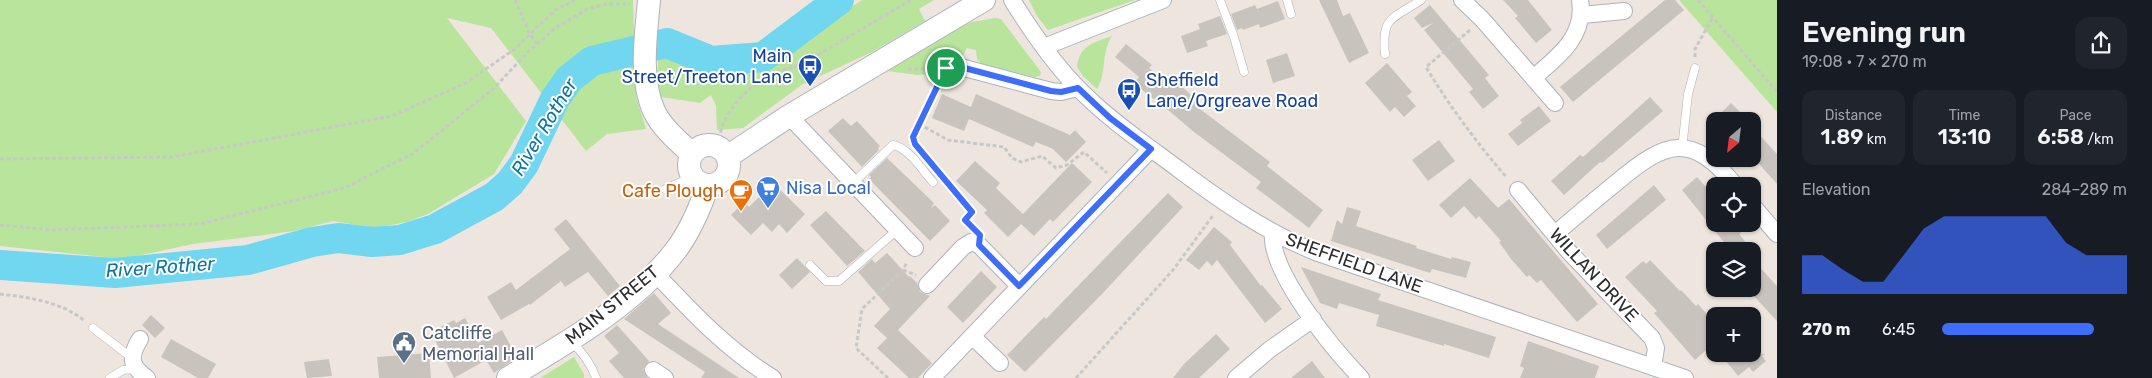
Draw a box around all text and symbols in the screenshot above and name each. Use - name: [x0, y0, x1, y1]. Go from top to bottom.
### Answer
- text: Evening run: [1802, 16, 1966, 49]
- button: share: [2075, 17, 2127, 69]
- place label: Main Street/Treeton Lane: [622, 45, 792, 88]
- pin: [925, 47, 967, 89]
- text: 19:08 · 7 × 270 m: [1802, 52, 1927, 71]
- bus stop icon: Main Street/Treeton Lane: [797, 53, 823, 87]
- icon: arrive: [932, 54, 960, 82]
- place label: Sheffield Lane/Orgreave Road: [1146, 69, 1318, 112]
- water label: River Rother: [506, 74, 582, 180]
- bus stop icon: Sheffield Lane/Orgreave Road: [1116, 77, 1142, 111]
- text: Distance: [1825, 107, 1882, 124]
- text: Time: [1949, 107, 1980, 124]
- text: Pace: [2059, 107, 2092, 124]
- north arrow: [1706, 112, 1761, 168]
- map controls: [1706, 112, 1761, 362]
- text: 1.89: [1820, 124, 1863, 149]
- text: 13:10: [1938, 124, 1991, 149]
- text: 6:58: [2037, 124, 2084, 149]
- text: km: [1863, 131, 1887, 148]
- text: /km: [2084, 131, 2114, 148]
- supermarket icon: Nisa Local: [755, 175, 781, 209]
- place label: Nisa Local: [786, 177, 871, 199]
- button: locate: [1706, 177, 1761, 232]
- cafe icon: Cafe Plough: [728, 178, 754, 212]
- place label: Cafe Plough: [622, 180, 724, 202]
- text: Elevation: [1802, 180, 1871, 199]
- text: 284–289 m: [2042, 180, 2127, 199]
- street label: WILLAN DRIVE: [1545, 223, 1643, 327]
- street label: SHEFFIELD LANE: [1282, 228, 1426, 298]
- button: layers: [1706, 242, 1761, 297]
- water label: River Rother: [105, 252, 216, 282]
- street label: MAIN STREET: [561, 261, 663, 349]
- button: +: [1706, 307, 1761, 362]
- text: 270 m: [1802, 320, 1851, 339]
- text: 6:45: [1882, 320, 1915, 339]
- place label: Catcliffe Memorial Hall: [422, 322, 534, 365]
- public building icon: Catcliffe Memorial Hall: [391, 330, 417, 364]

